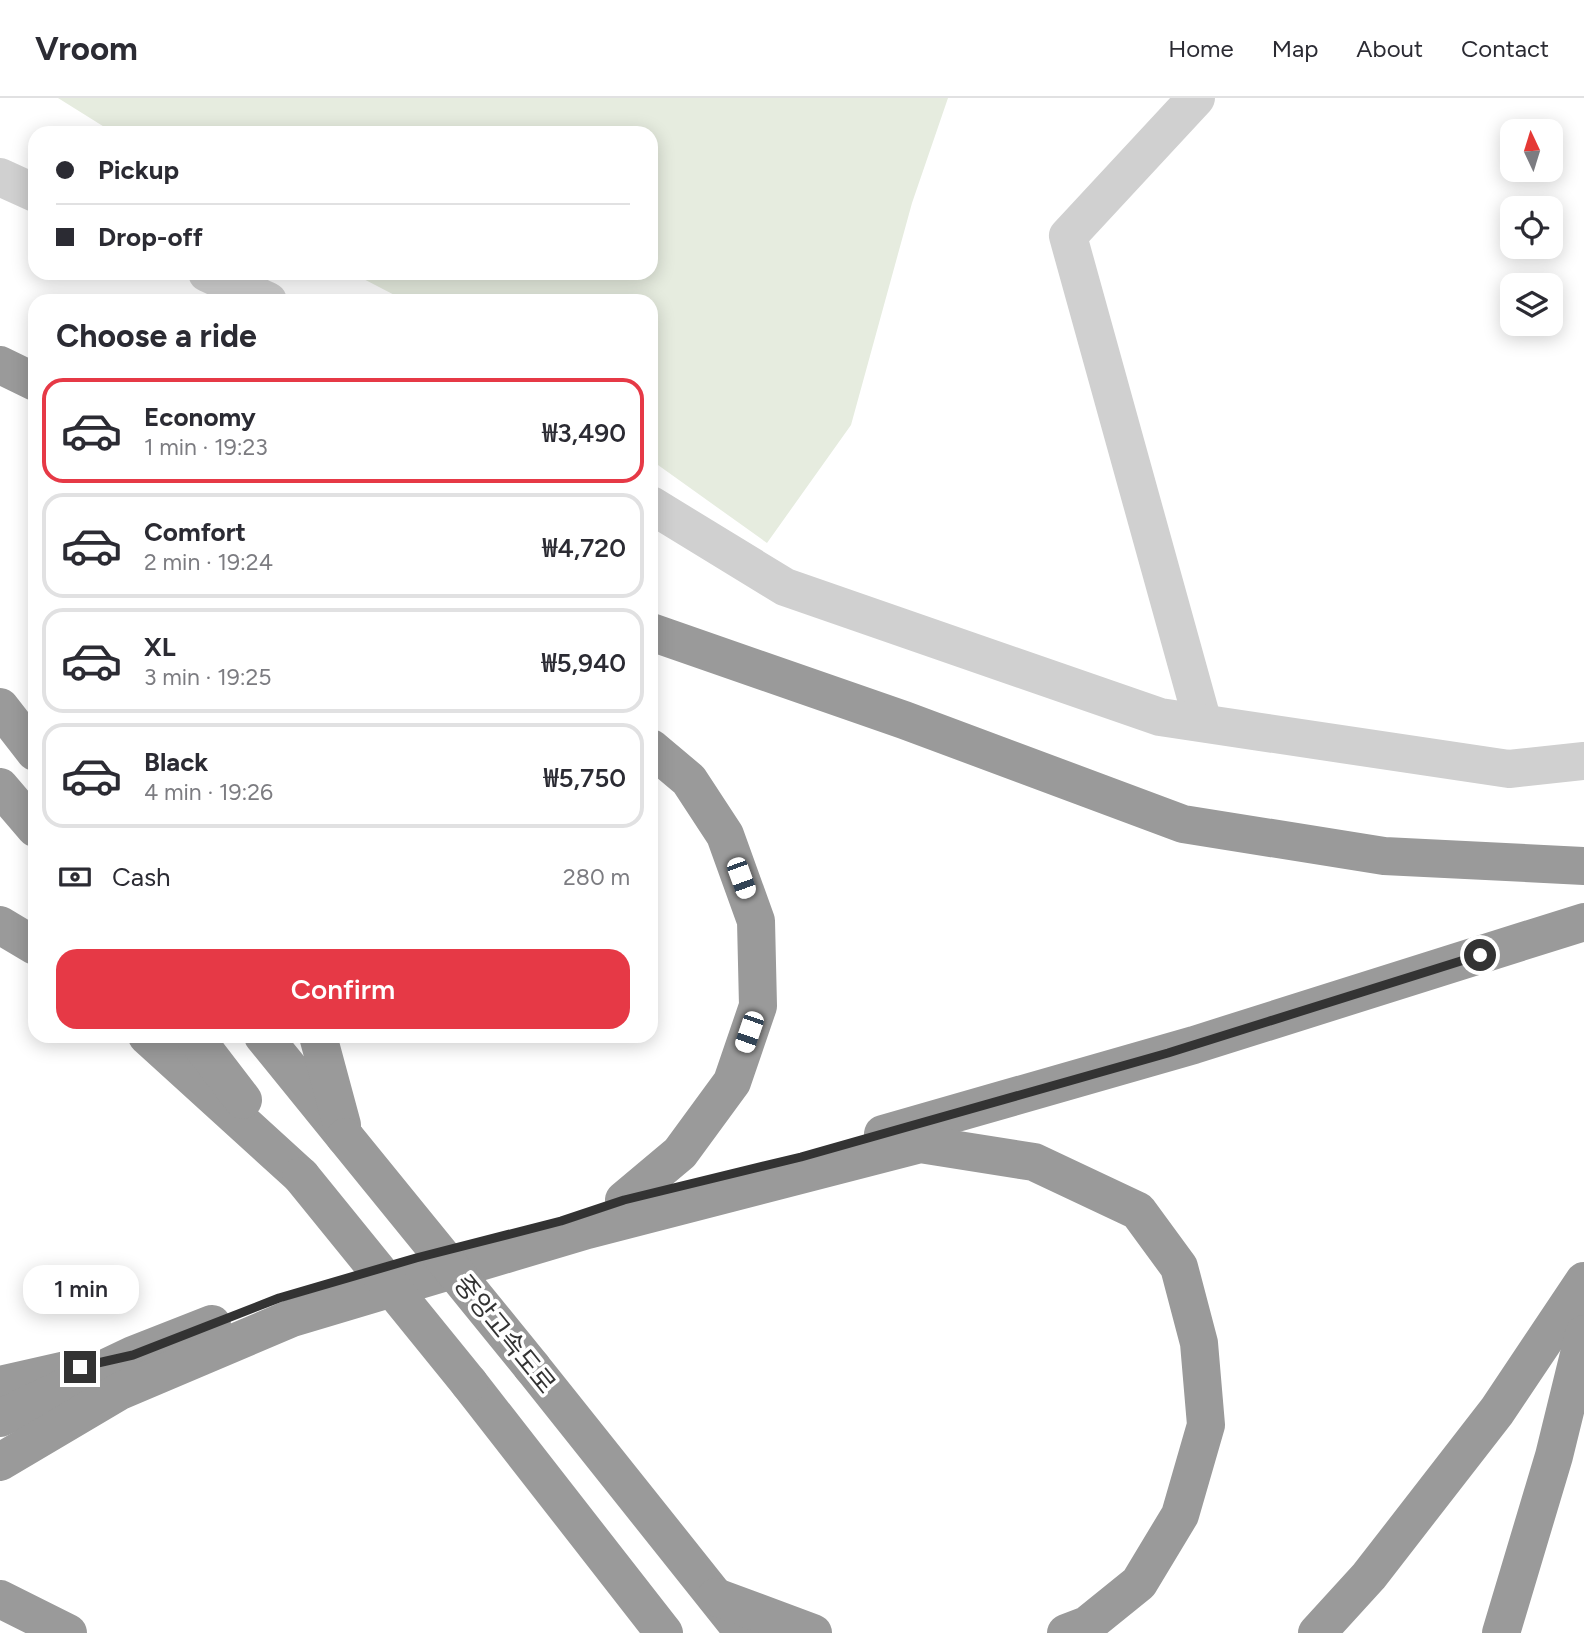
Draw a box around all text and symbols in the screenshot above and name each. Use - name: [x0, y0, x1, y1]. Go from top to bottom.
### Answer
- text: Vroom: [35, 29, 138, 68]
- text: Home: [1168, 34, 1234, 63]
- text: Map: [1272, 34, 1318, 63]
- text: About: [1356, 34, 1423, 63]
- text: Contact: [1461, 34, 1549, 63]
- north arrow: [1500, 119, 1563, 182]
- map controls: [1500, 119, 1563, 336]
- text: Pickup: [98, 154, 179, 186]
- button: locate: [1500, 196, 1563, 259]
- text: Drop-off: [98, 221, 203, 253]
- button: layers: [1500, 273, 1563, 336]
- text: Choose a ride: [56, 317, 257, 355]
- icon: car: [60, 399, 123, 462]
- text: Economy: [144, 401, 256, 433]
- text: ₩3,490: [542, 417, 626, 449]
- text: 1 min · 19:23: [144, 433, 268, 461]
- icon: car: [60, 514, 123, 577]
- text: Comfort: [144, 516, 246, 548]
- text: ₩4,720: [542, 532, 626, 564]
- text: 2 min · 19:24: [144, 548, 273, 576]
- icon: car: [60, 629, 123, 692]
- text: XL: [144, 631, 176, 663]
- text: ₩5,940: [541, 647, 626, 679]
- text: 3 min · 19:25: [144, 663, 272, 691]
- icon: car: [60, 744, 123, 807]
- text: Black: [144, 746, 208, 778]
- text: ₩5,750: [543, 762, 626, 794]
- text: 4 min · 19:26: [144, 778, 273, 806]
- car: [724, 855, 759, 901]
- icon: cash: [56, 858, 94, 896]
- text: Cash: [112, 861, 171, 893]
- text: 280 m: [563, 863, 630, 891]
- route start: [1464, 939, 1496, 971]
- button: Confirm: [56, 949, 630, 1029]
- car: [733, 1009, 766, 1055]
- callout: 1 min: [22, 1266, 138, 1314]
- street label: 중앙고속도로: [447, 1268, 563, 1400]
- text: 1 min: [54, 1275, 108, 1303]
- route end: [64, 1351, 96, 1383]

